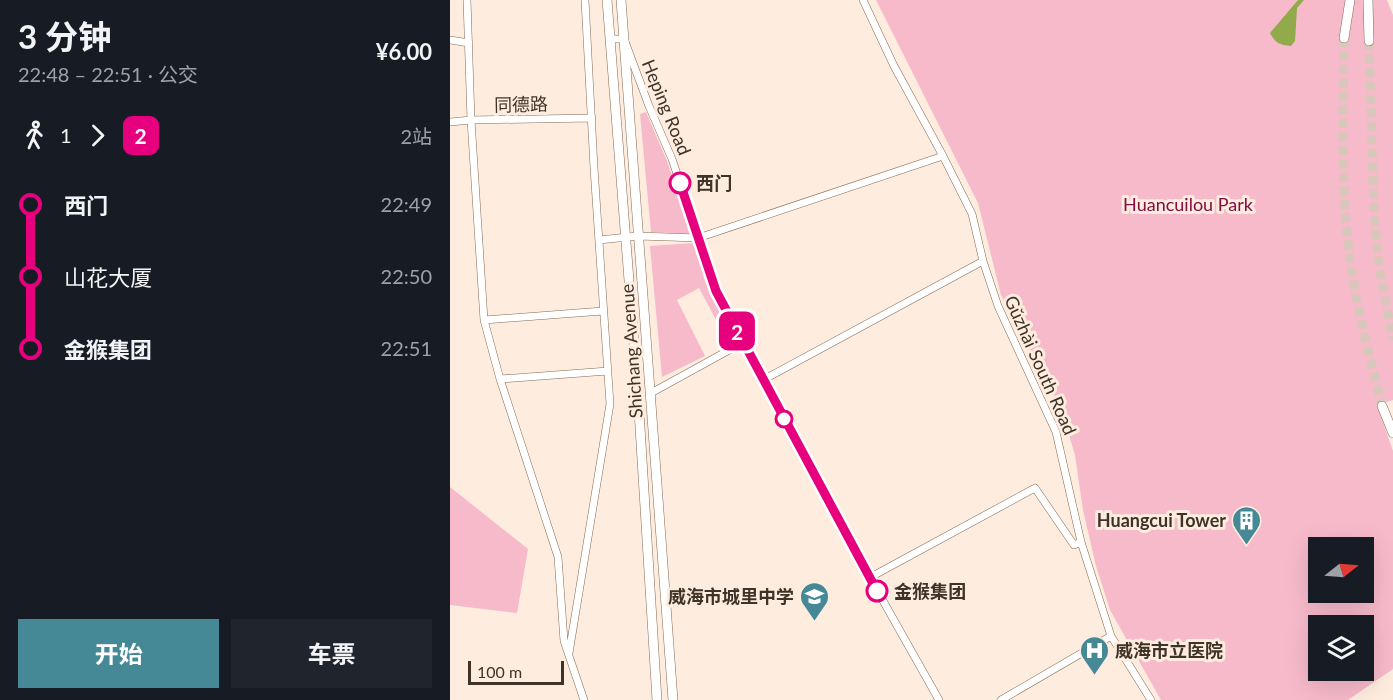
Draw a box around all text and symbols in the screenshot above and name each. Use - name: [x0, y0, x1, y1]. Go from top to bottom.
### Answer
- text: 3 分钟: [18, 16, 111, 56]
- text: ¥6.00: [376, 38, 432, 65]
- street label: Heping Road: [638, 56, 696, 158]
- text: 22:48 – 22:51 · 公交: [18, 62, 198, 86]
- street label: 同德路: [494, 93, 548, 115]
- icon: walk: [18, 119, 51, 152]
- icon: forward: [81, 119, 114, 152]
- text: 1: [60, 123, 72, 147]
- text: 2: [135, 123, 147, 148]
- text: 2站: [400, 124, 432, 148]
- marker: 西门: [669, 172, 691, 194]
- place label: 西门: [696, 172, 732, 194]
- text: 西门: [64, 192, 108, 219]
- text: 22:49: [381, 192, 432, 216]
- park label: Huancuilou Park: [1123, 193, 1254, 215]
- text: 山花大厦: [64, 264, 152, 291]
- text: 22:50: [381, 264, 432, 288]
- street label: Shichang Avenue: [615, 283, 647, 419]
- street label: Gǔzhài South Road: [1000, 292, 1082, 438]
- line badge: 2: [718, 312, 756, 350]
- text: 2: [731, 319, 743, 344]
- text: 金猴集团: [64, 336, 152, 363]
- text: 22:51: [381, 336, 432, 360]
- unlabelled marker: [775, 410, 793, 428]
- building icon: Huangcui Tower: [1231, 504, 1263, 546]
- place label: Huangcui Tower: [1097, 509, 1226, 531]
- north arrow: [1308, 537, 1374, 603]
- map controls: [1308, 537, 1374, 681]
- school or university icon: 威海市城里中学: [799, 580, 831, 622]
- marker: 金猴集团: [866, 580, 888, 602]
- place label: 金猴集团: [894, 580, 966, 602]
- place label: 威海市城里中学: [668, 585, 794, 607]
- button: layers: [1308, 615, 1374, 681]
- button: 开始: [18, 619, 219, 688]
- button: 车票: [231, 619, 432, 688]
- hospital icon: 威海市立医院: [1078, 634, 1110, 676]
- place label: 威海市立医院: [1115, 639, 1223, 661]
- scale bar: [468, 658, 564, 686]
- text: 100 m: [477, 662, 522, 681]

